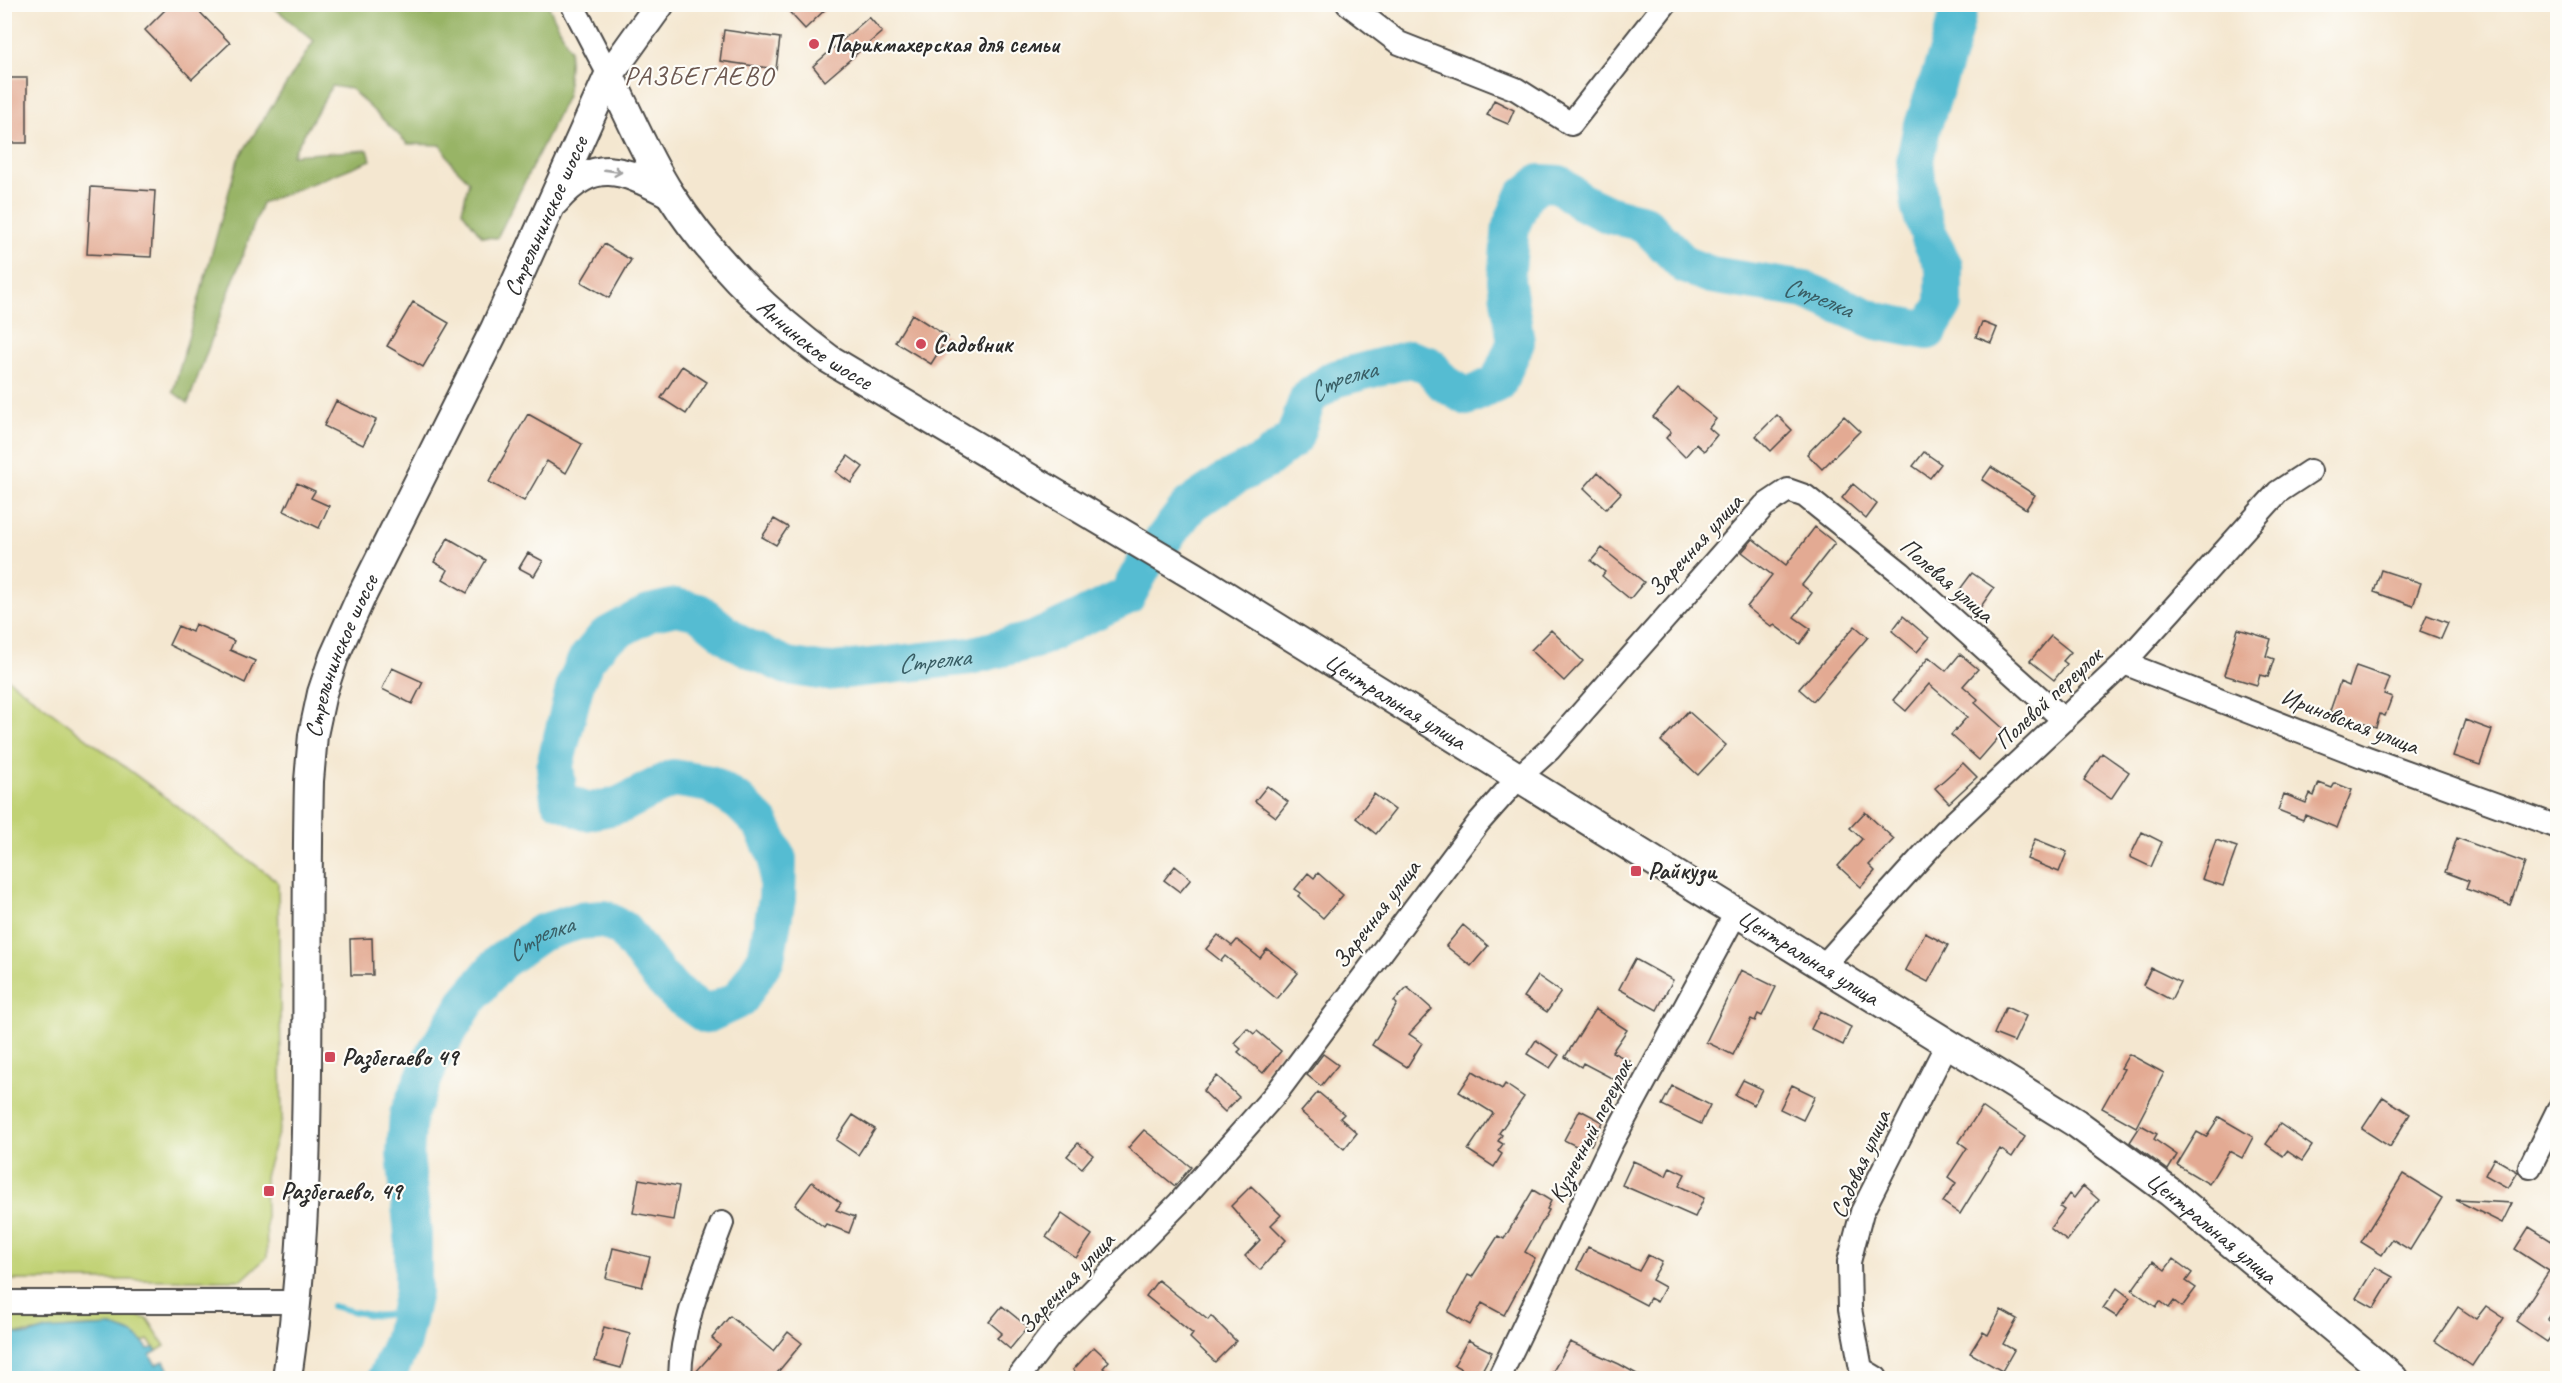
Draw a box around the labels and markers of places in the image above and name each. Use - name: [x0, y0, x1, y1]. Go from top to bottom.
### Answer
- place label: Парикмахерская для семьи: [826, 29, 1061, 59]
- marker: Парикмахерская для семьи: [807, 37, 821, 51]
- place label: Садовник: [933, 329, 1015, 359]
- marker: Садовник: [914, 337, 928, 351]
- place label: Райкузи: [1648, 856, 1718, 887]
- marker: Райкузи: [1629, 864, 1643, 878]
- place label: Разбегаево 49: [342, 1042, 460, 1073]
- marker: Разбегаево 49: [323, 1050, 337, 1064]
- place label: Разбегаево, 49: [281, 1176, 404, 1207]
- marker: Разбегаево, 49: [262, 1184, 276, 1198]

